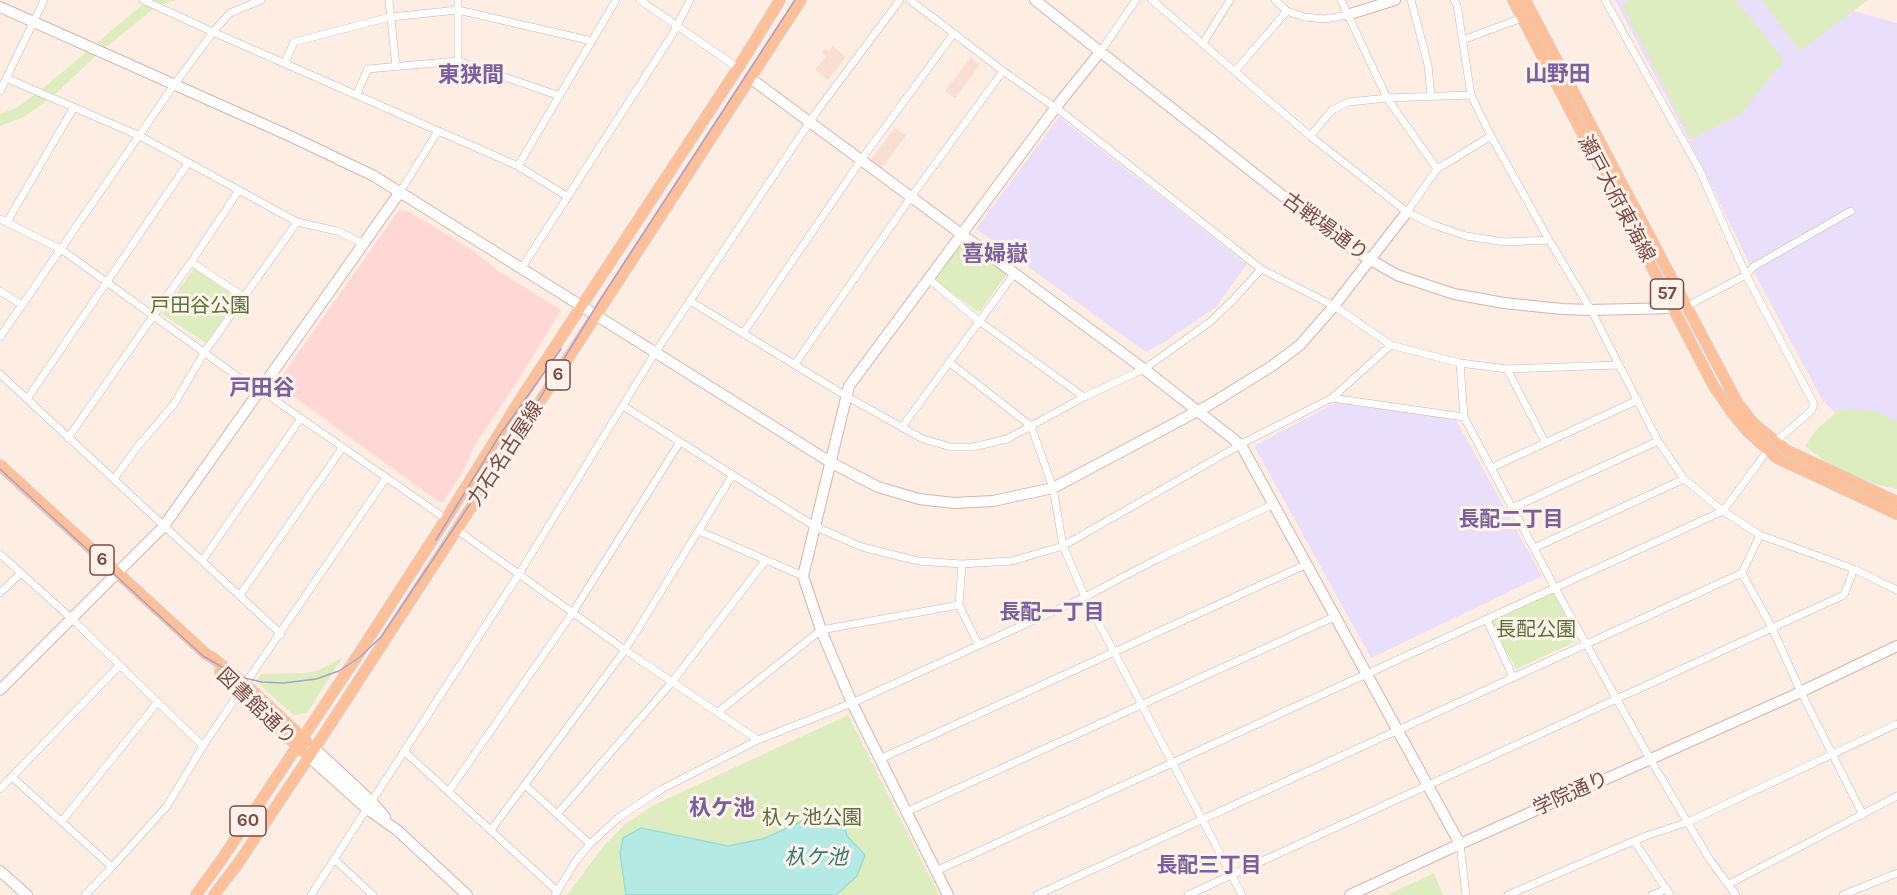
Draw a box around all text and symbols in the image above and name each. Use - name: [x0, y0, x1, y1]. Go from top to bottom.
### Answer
- district label: 山野田: [1525, 62, 1591, 88]
- district label: 東狭間: [438, 63, 504, 89]
- street label: 瀬戸大府東海線: [1573, 132, 1659, 266]
- street label: 古戦場通り: [1277, 188, 1373, 266]
- district label: 喜婦嶽: [962, 242, 1028, 268]
- road number: 57: [1650, 279, 1684, 309]
- park label: 戸田谷公園: [150, 294, 250, 318]
- road number: 6: [546, 360, 570, 390]
- district label: 戸田谷: [229, 376, 295, 402]
- street label: 力石名古屋線: [463, 397, 549, 511]
- district label: 長配二丁目: [1459, 507, 1563, 533]
- road number: 6: [90, 545, 114, 575]
- district label: 長配一丁目: [1000, 600, 1104, 626]
- park label: 長配公園: [1496, 618, 1576, 642]
- street label: 図書館通り: [212, 664, 300, 750]
- street label: 学院通り: [1530, 767, 1612, 821]
- district label: 杁ケ池: [689, 796, 755, 822]
- road number: 60: [230, 806, 266, 836]
- park label: 杁ヶ池公園: [762, 806, 862, 830]
- water label: 杁ケ池: [785, 845, 847, 871]
- district label: 長配三丁目: [1157, 853, 1261, 879]

